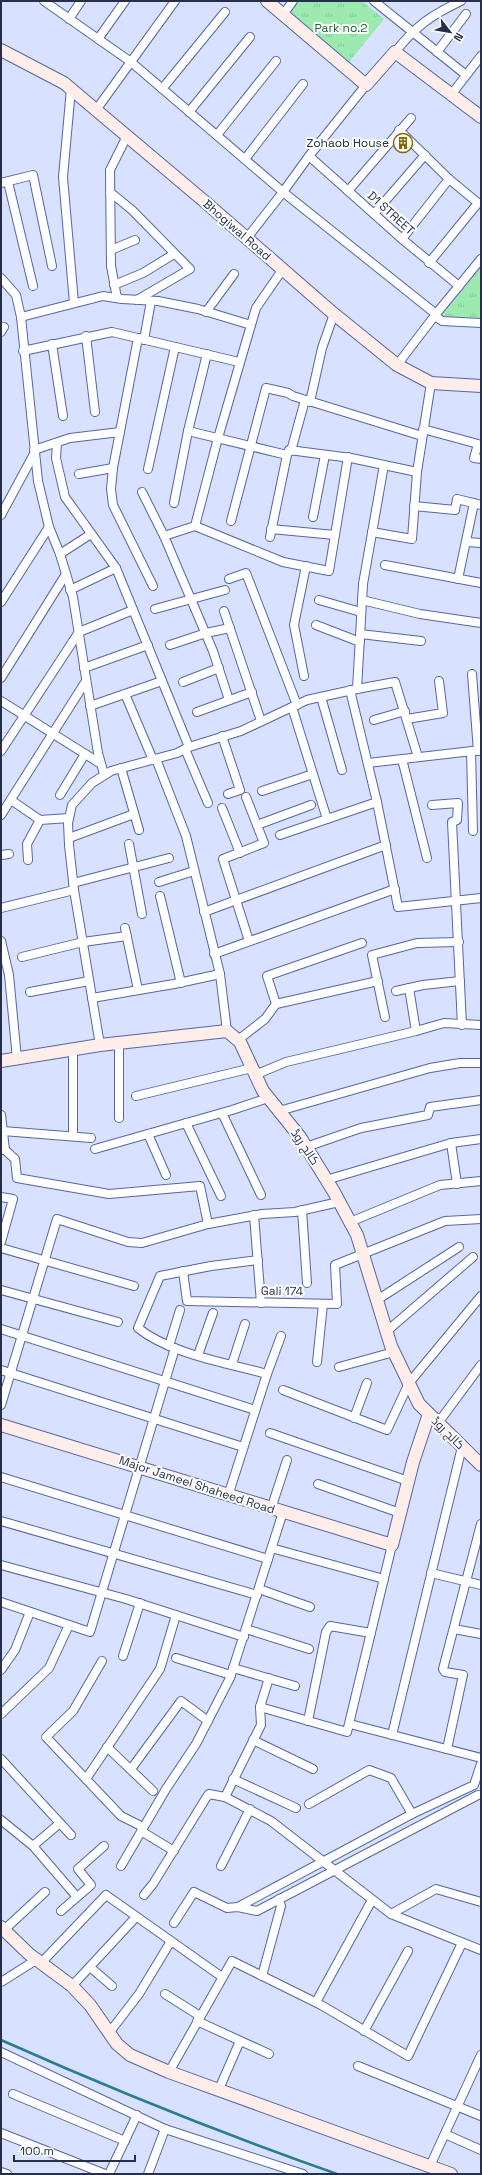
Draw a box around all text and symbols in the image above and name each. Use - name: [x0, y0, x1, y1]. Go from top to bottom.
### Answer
- north arrow: [430, 12, 470, 52]
- park label: Park no.2: [315, 20, 368, 36]
- text: N: [451, 30, 466, 44]
- building icon: Zohaob House: [392, 132, 414, 154]
- place label: Zohaob House: [306, 135, 389, 151]
- street label: D1 STREET: [364, 188, 418, 238]
- street label: Bhogiwal Road: [200, 196, 274, 264]
- street label: کالج روڈ: [287, 1126, 323, 1168]
- street label: Gali 174: [261, 1283, 304, 1299]
- street label: کالج روڈ: [428, 1413, 468, 1453]
- street label: Major Jameel Shaheed Road: [117, 1452, 277, 1518]
- scale bar: [14, 2137, 135, 2163]
- text: 100 m: [20, 2143, 54, 2159]

